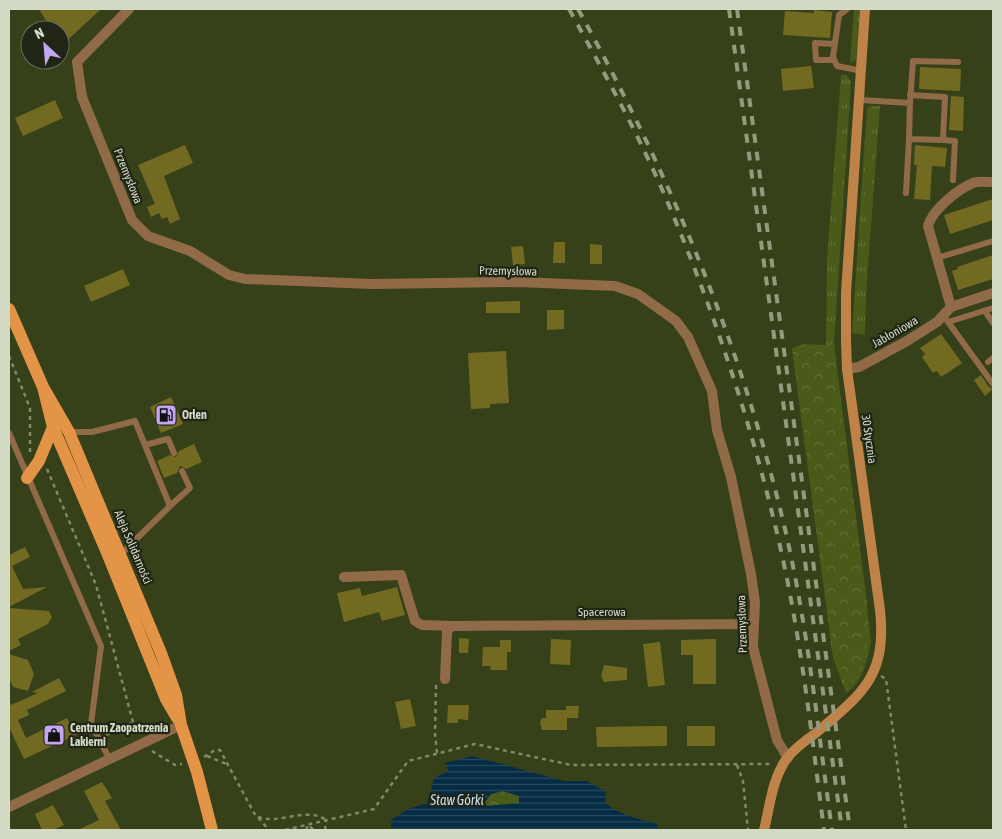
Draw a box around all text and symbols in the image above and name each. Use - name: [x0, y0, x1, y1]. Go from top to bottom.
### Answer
- north arrow: [20, 20, 70, 70]
- text: N: [32, 24, 47, 42]
- street label: Przemysłowa: [111, 146, 145, 206]
- street label: Przemysłowa: [479, 263, 537, 279]
- street label: Jabłoniowa: [870, 313, 920, 351]
- fuel station icon: Orlen: [154, 403, 178, 427]
- place label: Orlen: [182, 408, 207, 422]
- street label: 30 Stycznia: [859, 414, 879, 464]
- street label: Aleja Solidarności: [111, 508, 155, 586]
- street label: Przemysłowa: [734, 595, 750, 653]
- street label: Spacerowa: [578, 605, 626, 619]
- place label: Centrum Zaopatrzenia Lakierni: [70, 721, 169, 749]
- shop icon: Centrum Zaopatrzenia Lakierni: [42, 723, 66, 747]
- water label: Staw Górki: [429, 792, 484, 808]

